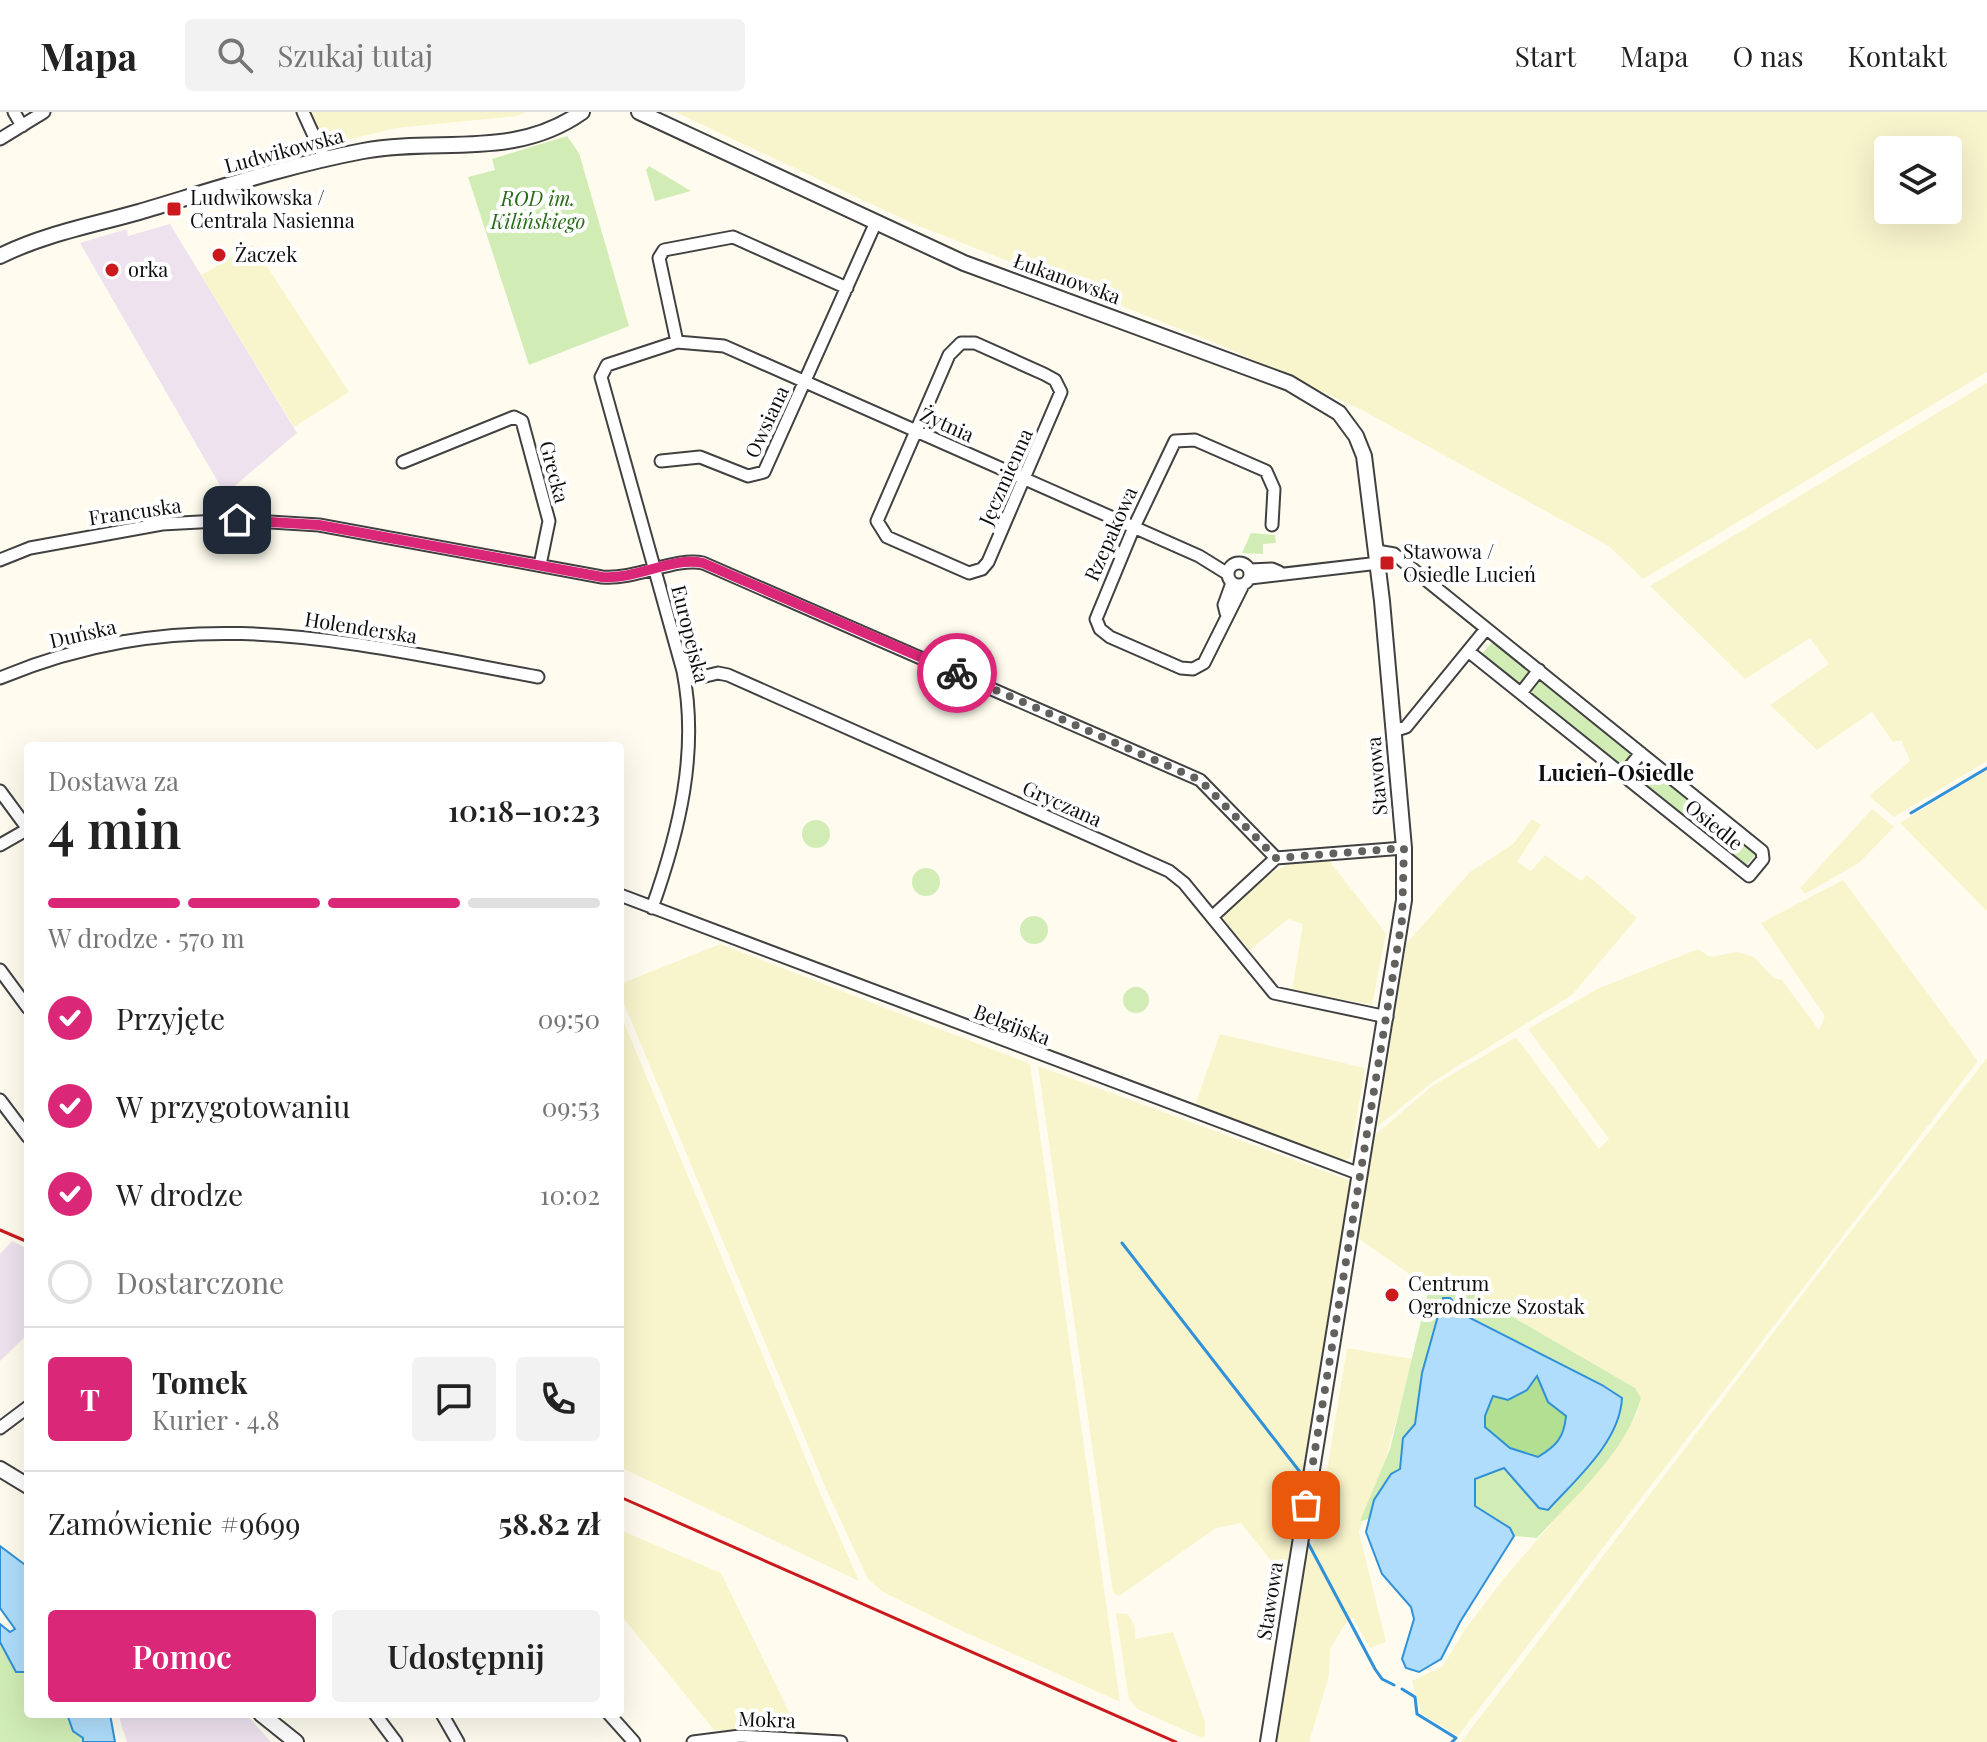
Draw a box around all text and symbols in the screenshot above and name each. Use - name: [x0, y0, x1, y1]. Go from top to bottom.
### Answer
- search box: [185, 19, 745, 91]
- text: Mapa: [40, 30, 137, 81]
- icon: search: [213, 33, 257, 77]
- text: Szukaj tutaj: [277, 35, 433, 75]
- text: Start: [1515, 37, 1576, 74]
- text: Mapa: [1620, 37, 1689, 74]
- text: O nas: [1733, 37, 1803, 74]
- text: Kontakt: [1847, 37, 1947, 74]
- street label: Ludwikowska: [221, 121, 346, 178]
- map controls: [1874, 136, 1962, 224]
- button: layers: [1874, 136, 1962, 224]
- place label: Ludwikowska / Centrala Nasienna: [190, 183, 355, 233]
- park label: ROD im. Kilińskiego: [490, 184, 585, 234]
- marker: Ludwikowska / Centrala Nasienna: [165, 200, 183, 218]
- place label: Żaczek: [235, 240, 297, 267]
- marker: Żaczek: [210, 246, 228, 264]
- street label: Łukanowska: [1010, 246, 1125, 309]
- place label: orka: [128, 255, 168, 282]
- marker: orka: [103, 261, 121, 279]
- street label: Owsiana: [737, 381, 794, 462]
- street label: Żytnia: [916, 400, 979, 447]
- street label: Jęczmienna: [971, 424, 1038, 530]
- street label: Grecka: [534, 438, 577, 506]
- street label: Rzepakowa: [1077, 482, 1142, 585]
- pin: [203, 486, 271, 554]
- street label: Francuska: [87, 491, 183, 530]
- icon: home: [215, 498, 259, 542]
- place label: Stawowa / Osiedle Lucień: [1403, 537, 1536, 587]
- marker: Stawowa / Osiedle Lucień: [1378, 554, 1396, 572]
- street label: Europejska: [666, 582, 717, 685]
- street label: Holenderska: [303, 604, 419, 649]
- street label: Duńska: [47, 612, 119, 653]
- courier: [917, 633, 997, 713]
- icon: bike: [935, 651, 979, 695]
- street label: Stawowa: [1359, 736, 1392, 817]
- district label: Lucień-Osiedle: [1538, 757, 1694, 787]
- text: Dostawa za: [48, 763, 179, 798]
- street label: Gryczana: [1019, 773, 1106, 832]
- text: 10:18–10:23: [448, 790, 600, 830]
- street label: Osiedle: [1680, 792, 1749, 855]
- text: 4 min: [48, 793, 181, 862]
- text: W drodze · 570 m: [48, 920, 245, 955]
- icon: check: [48, 996, 92, 1040]
- street label: Belgijska: [970, 997, 1055, 1051]
- text: Przyjęte: [116, 998, 225, 1038]
- text: 09:50: [538, 1001, 600, 1036]
- icon: check: [48, 1084, 92, 1128]
- text: W przygotowaniu: [116, 1086, 350, 1126]
- text: 09:53: [542, 1089, 600, 1124]
- icon: check: [48, 1172, 92, 1216]
- text: W drodze: [116, 1174, 243, 1214]
- text: 10:02: [540, 1177, 600, 1212]
- text: Dostarczone: [116, 1262, 284, 1302]
- place label: Centrum Ogrodnicze Szostak: [1408, 1269, 1585, 1319]
- marker: Centrum Ogrodnicze Szostak: [1383, 1286, 1401, 1304]
- button: chat: [412, 1357, 496, 1441]
- button: phone: [516, 1357, 600, 1441]
- text: Tomek: [152, 1362, 248, 1402]
- text: T: [80, 1379, 100, 1419]
- text: Kurier · 4.8: [152, 1402, 280, 1437]
- pin: [1272, 1471, 1340, 1539]
- icon: bag: [1284, 1483, 1328, 1527]
- text: Zamówienie #9699: [48, 1503, 300, 1543]
- text: 58.82 zł: [499, 1503, 600, 1543]
- street label: Stawowa: [1249, 1560, 1288, 1642]
- button: Pomoc: [48, 1610, 316, 1702]
- button: Udostępnij: [332, 1610, 600, 1702]
- street label: Mokra: [738, 1704, 796, 1733]

